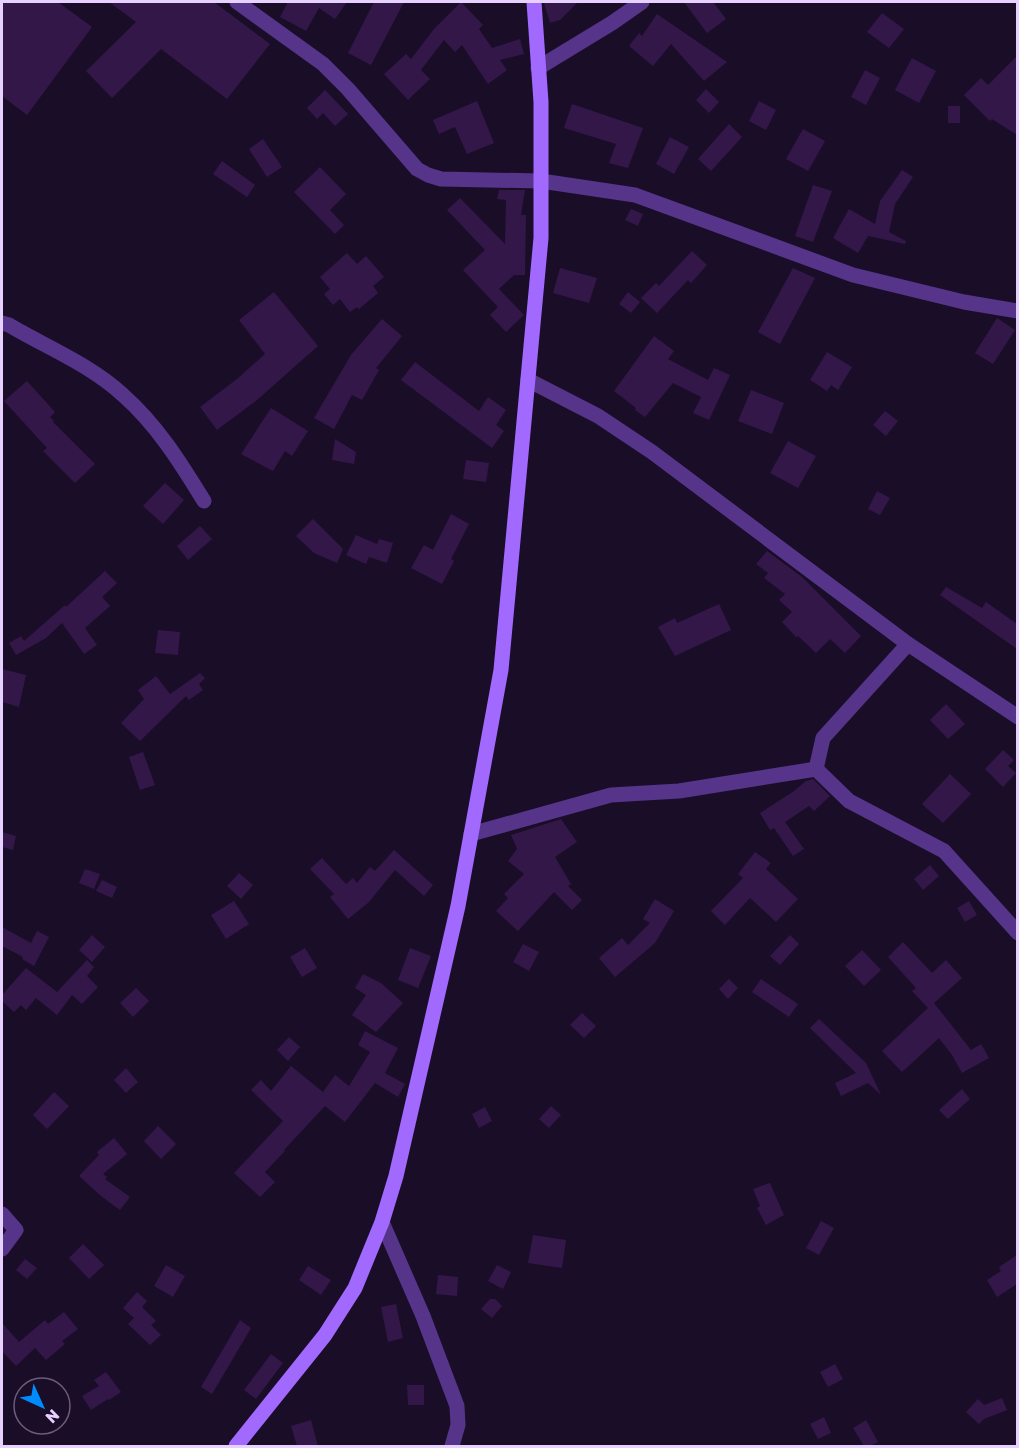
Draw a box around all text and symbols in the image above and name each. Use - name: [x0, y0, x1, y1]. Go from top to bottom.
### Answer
- north arrow: [12, 1376, 72, 1436]
- text: N: [41, 1405, 63, 1427]

